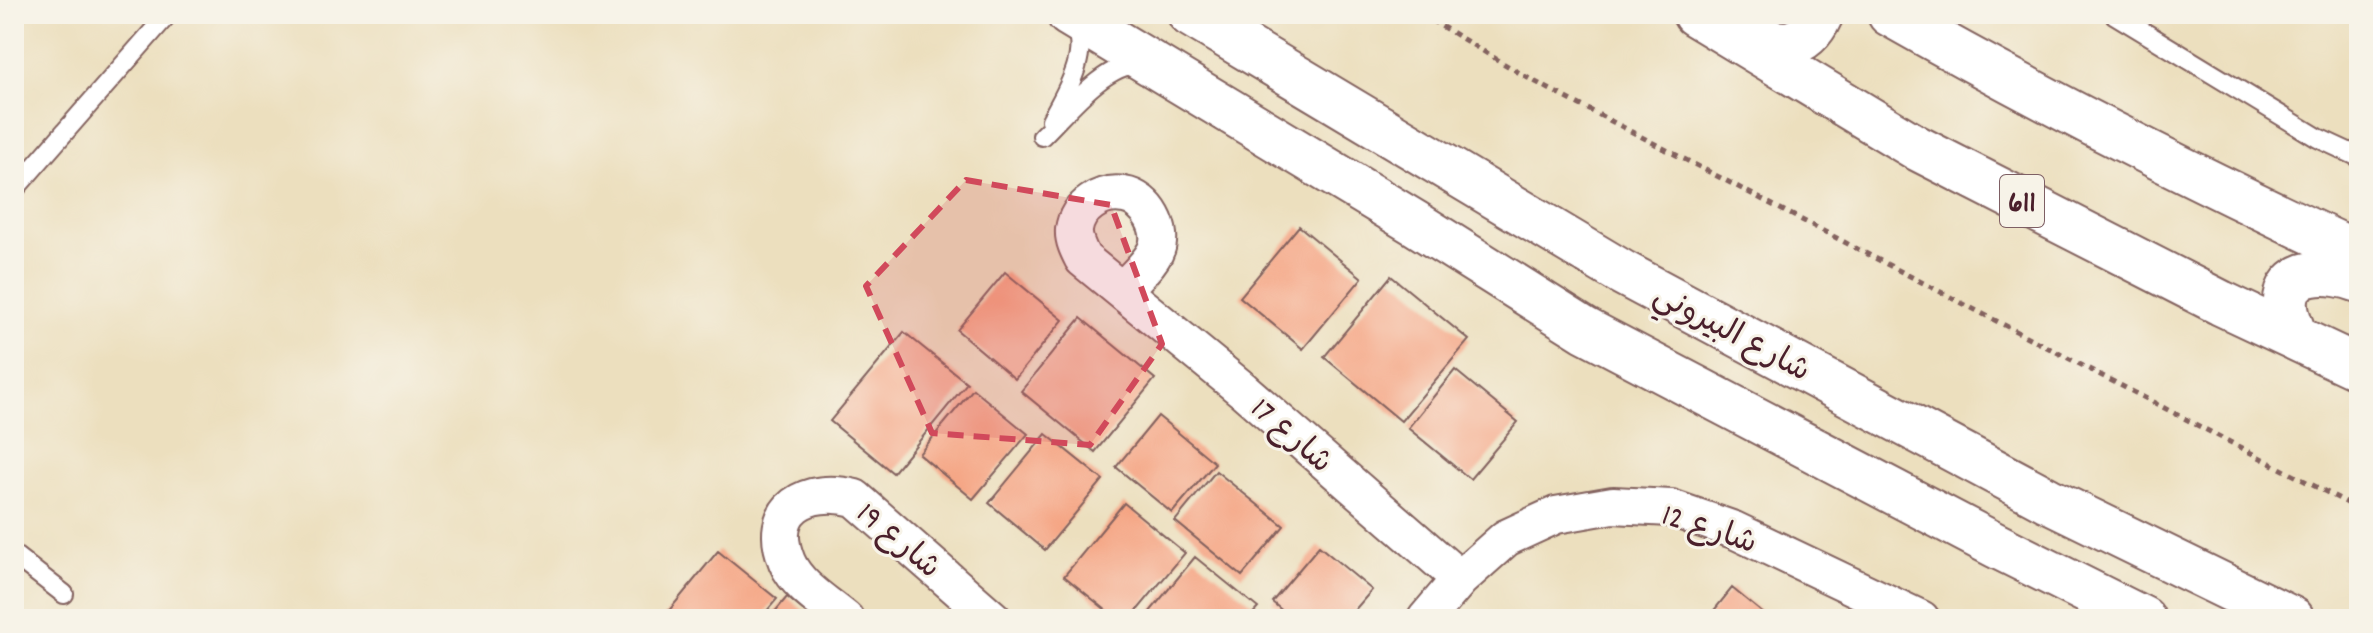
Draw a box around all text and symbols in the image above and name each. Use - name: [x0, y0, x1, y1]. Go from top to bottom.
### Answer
- road number: 611: [2000, 175, 2044, 227]
- street label: شارع البيروني: [1644, 275, 1817, 396]
- street label: شارع 17: [1238, 389, 1341, 487]
- street label: شارع 19: [844, 494, 949, 592]
- street label: شارع 12: [1655, 495, 1762, 569]

